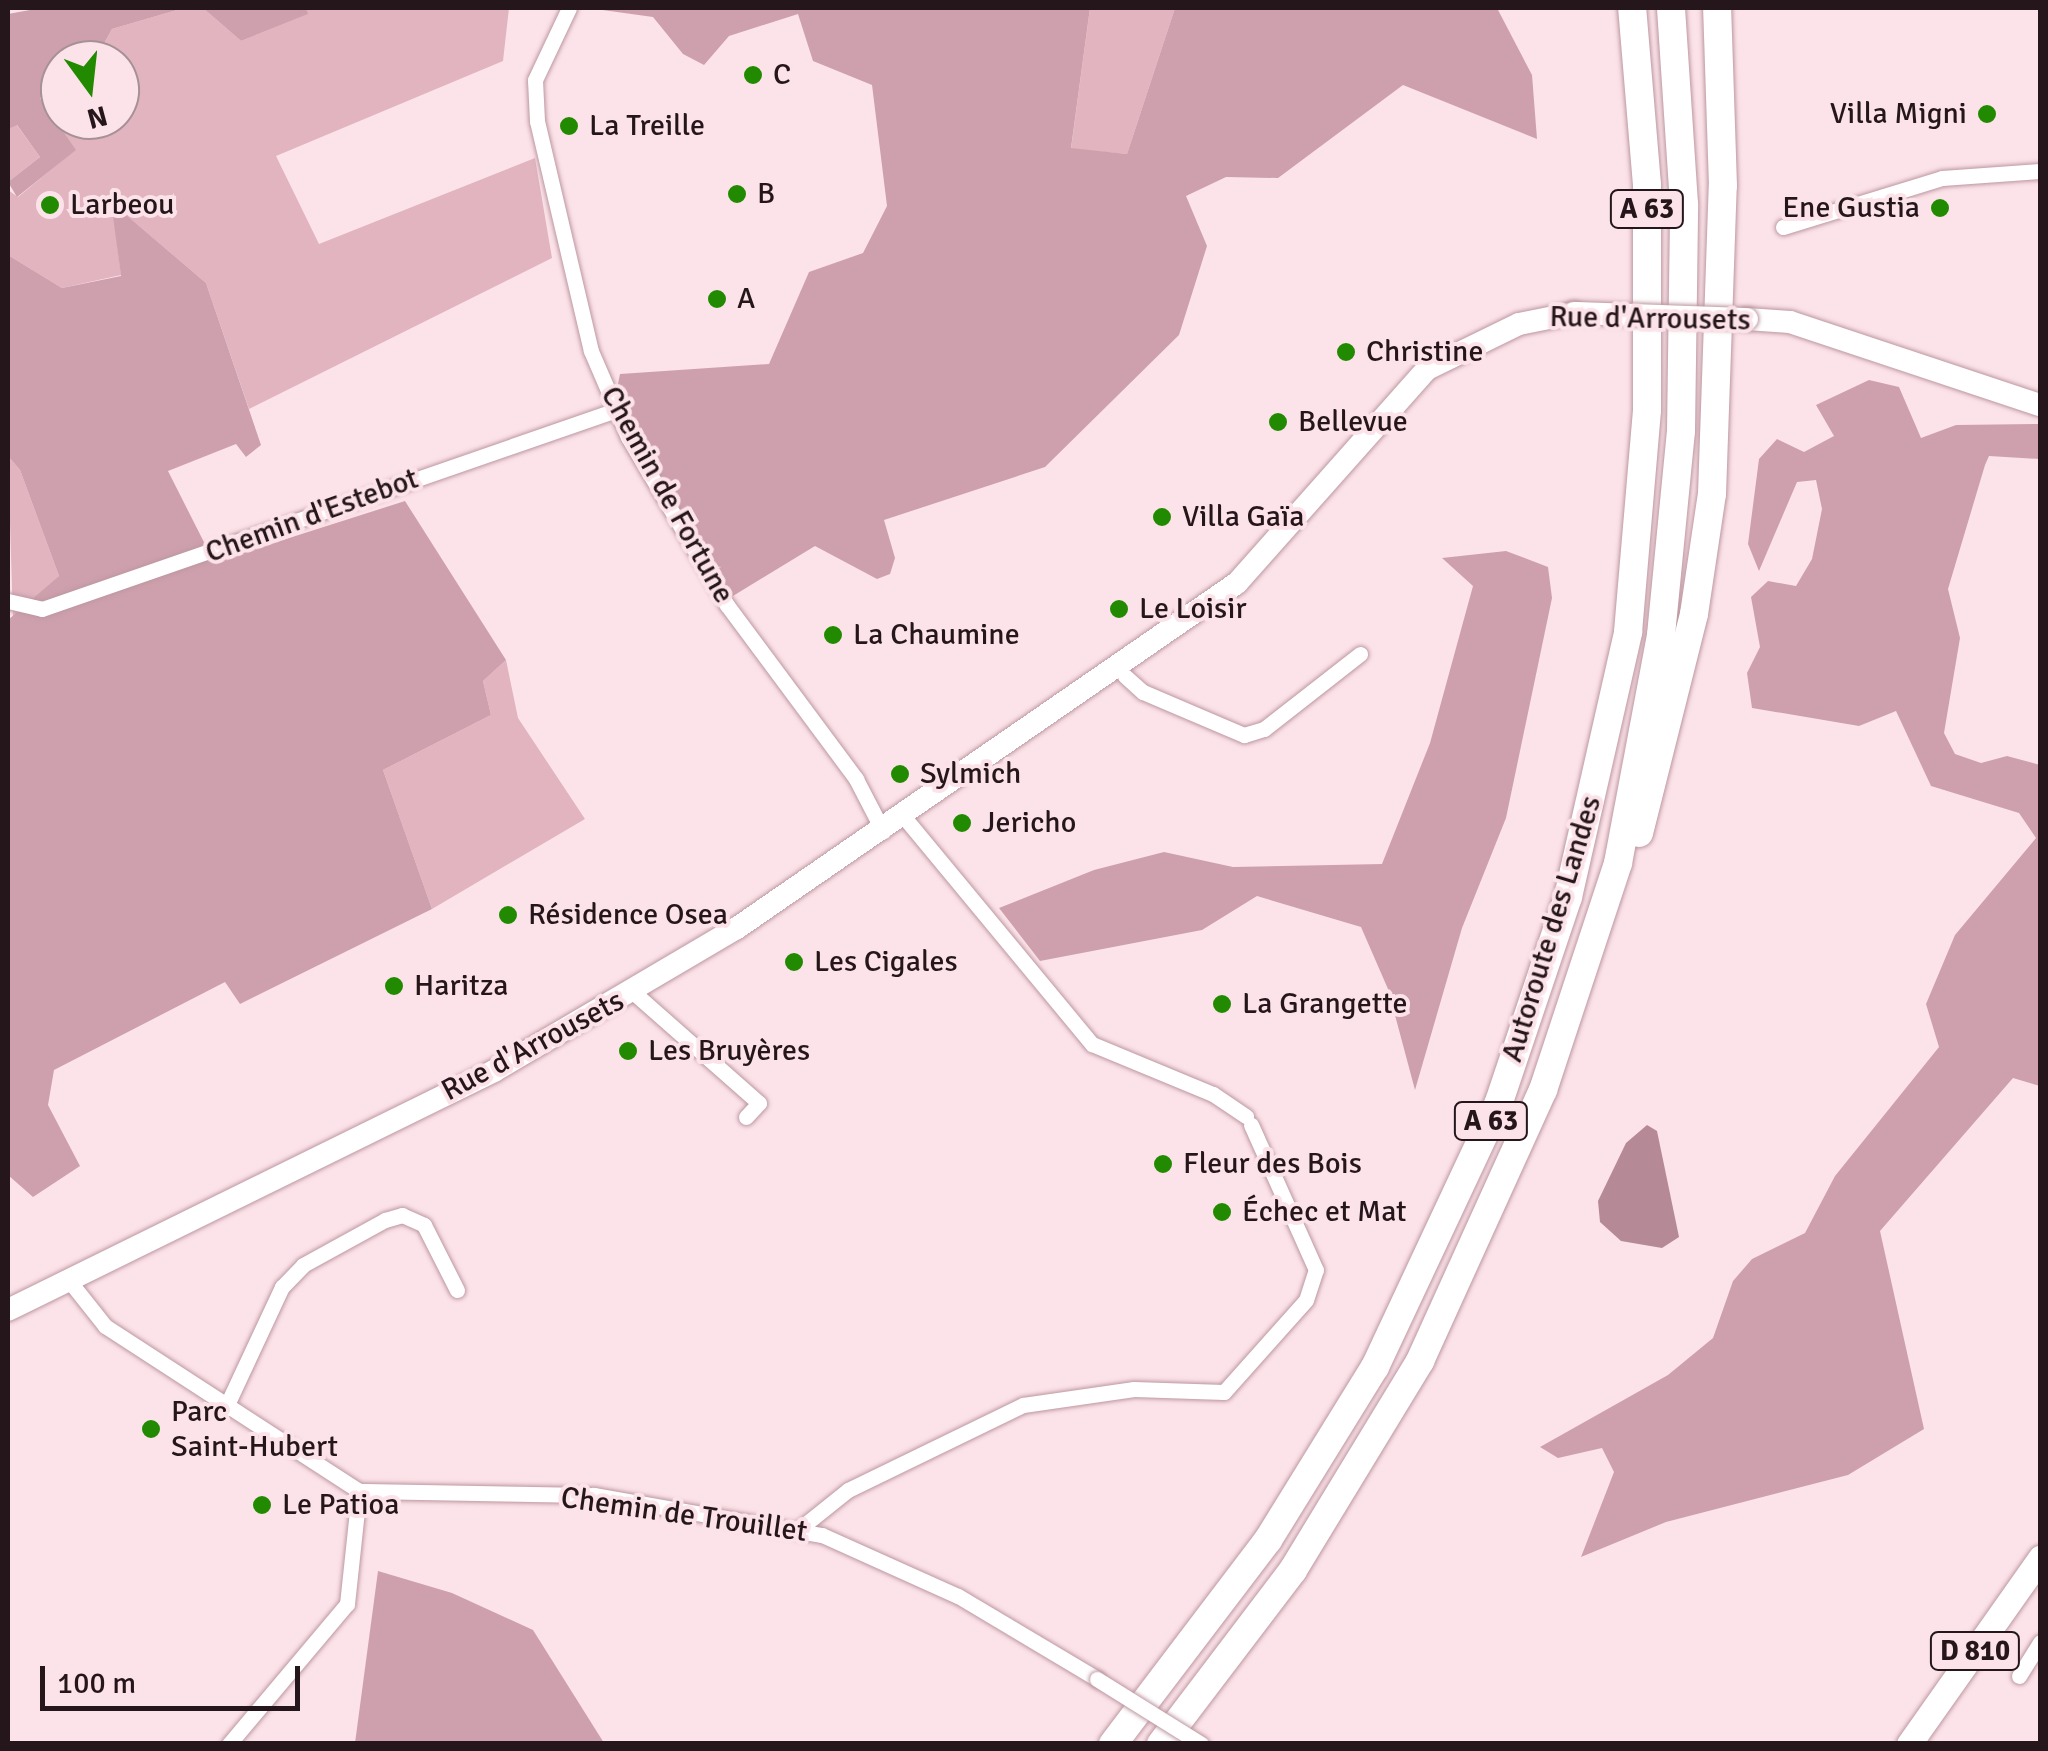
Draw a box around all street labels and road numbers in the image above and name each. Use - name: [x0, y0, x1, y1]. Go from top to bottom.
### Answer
- road number: A 63: [1610, 186, 1684, 232]
- street label: Rue d'Arrousets: [1549, 299, 1751, 339]
- street label: Chemin de Fortune: [593, 380, 741, 610]
- street label: Chemin d'Estebot: [201, 461, 423, 571]
- street label: Autoroute des Landes: [1494, 792, 1610, 1066]
- street label: Rue d'Arrousets: [436, 983, 630, 1109]
- road number: A 63: [1454, 1098, 1528, 1144]
- street label: Chemin de Trouillet: [559, 1480, 809, 1550]
- road number: D 810: [1928, 1628, 2022, 1674]

